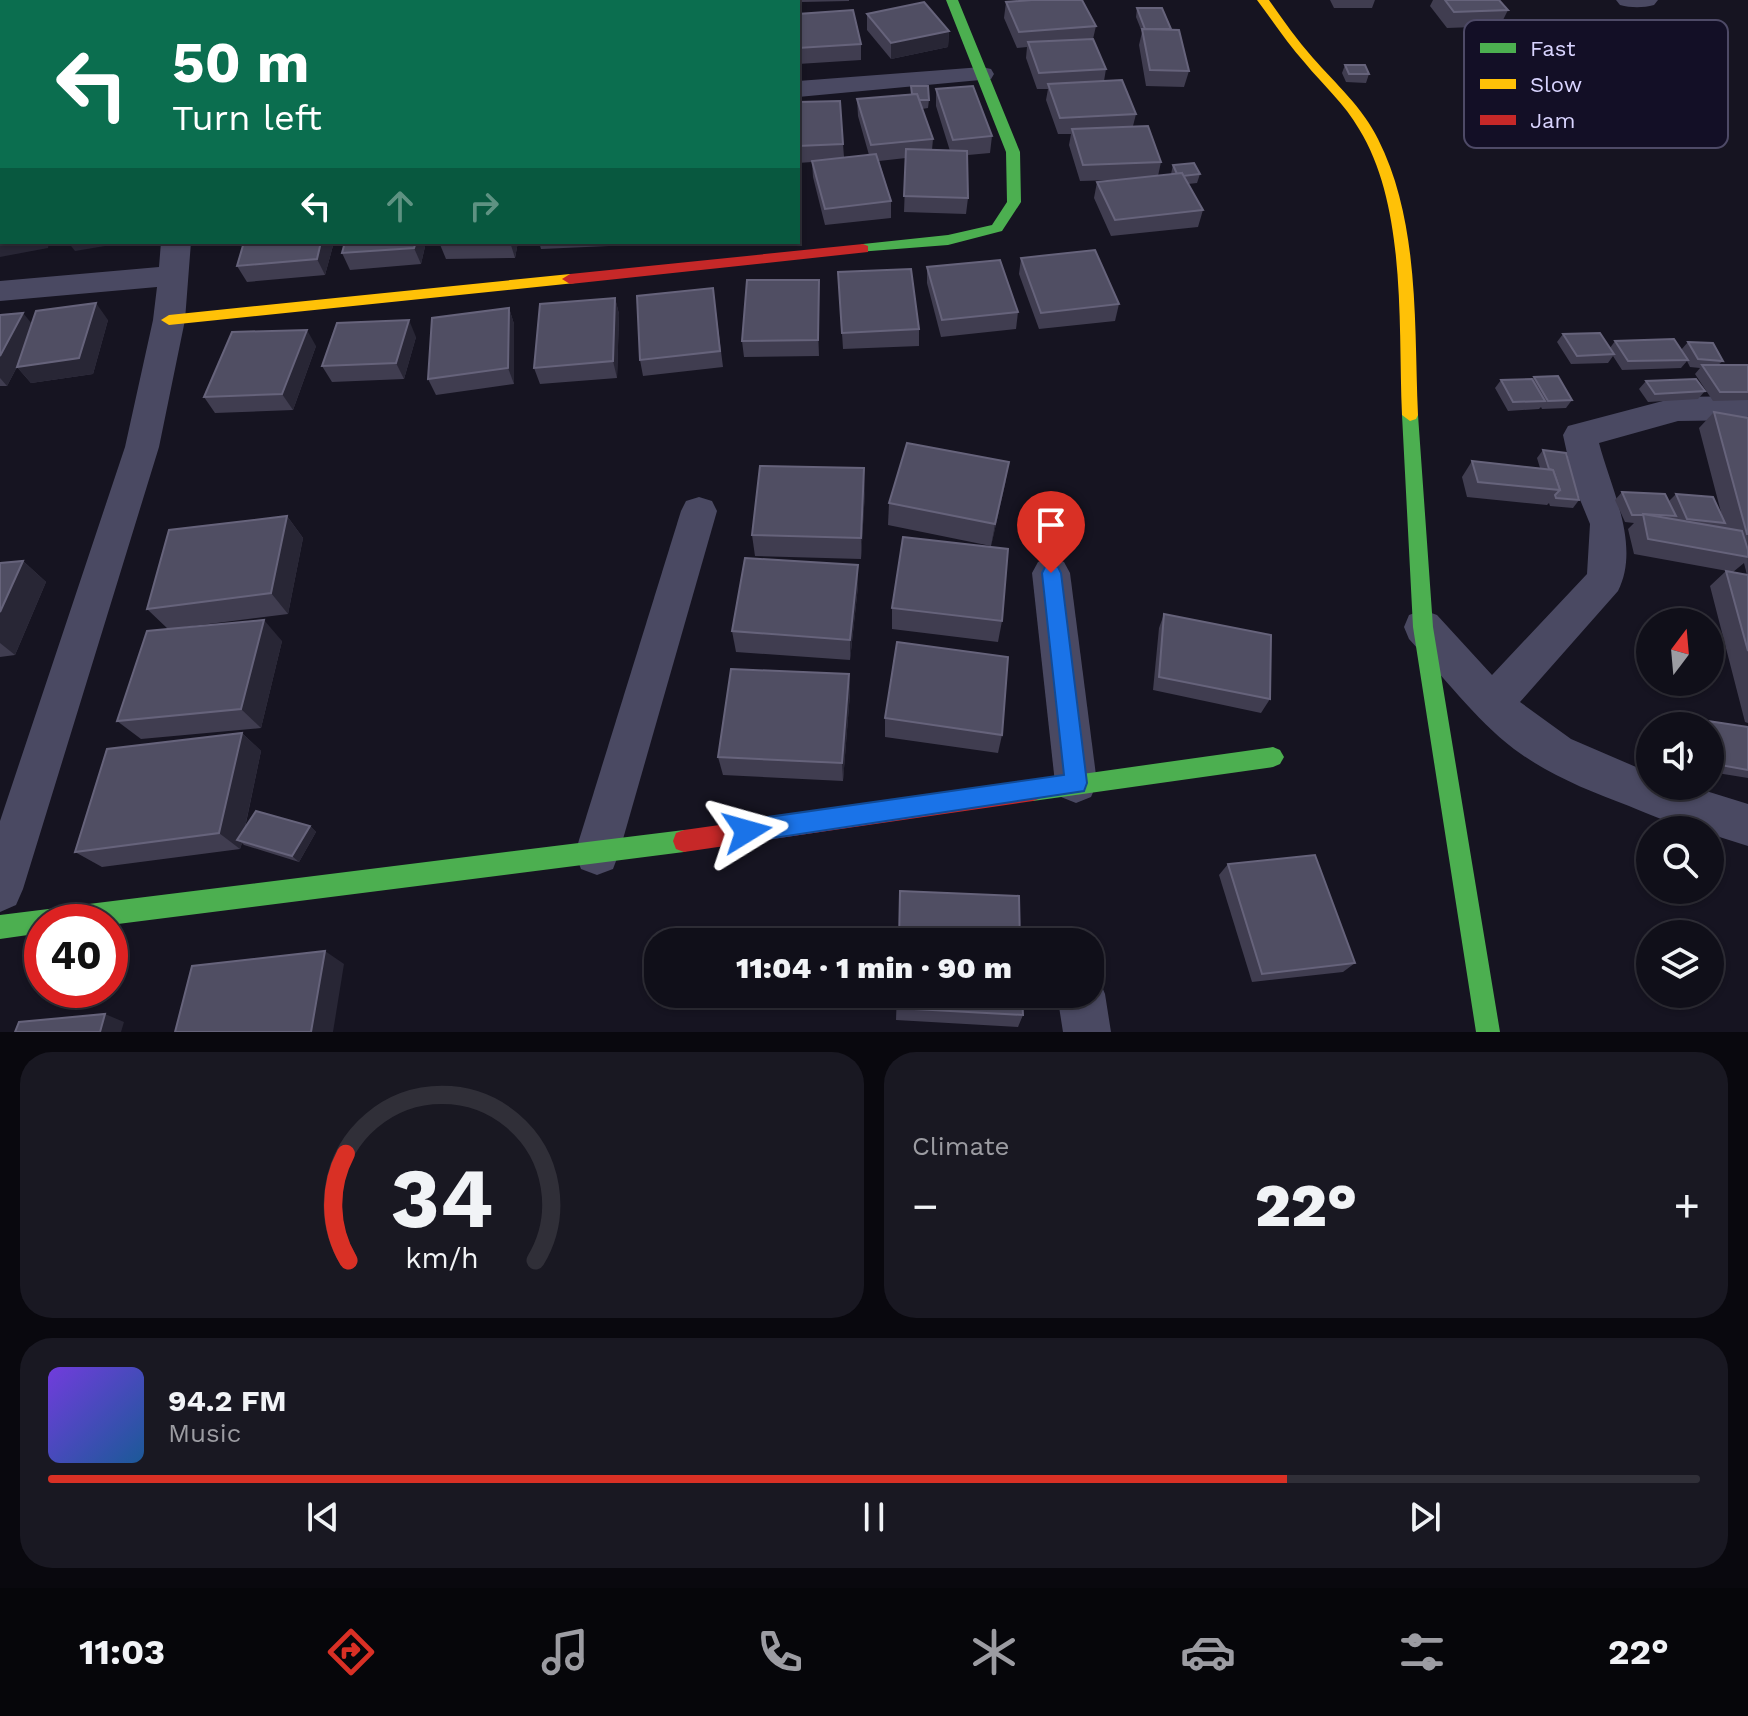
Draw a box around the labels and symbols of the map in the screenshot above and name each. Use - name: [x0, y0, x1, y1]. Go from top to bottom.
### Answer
- legend: [1464, 20, 1728, 148]
- text: Fast: [1530, 36, 1576, 61]
- text: Slow: [1530, 72, 1582, 97]
- text: Jam: [1530, 108, 1575, 133]
- pin: [1017, 491, 1085, 573]
- north arrow: [1636, 608, 1724, 696]
- position arrow: [705, 789, 789, 873]
- speed limit sign: 40: [24, 904, 128, 1008]

